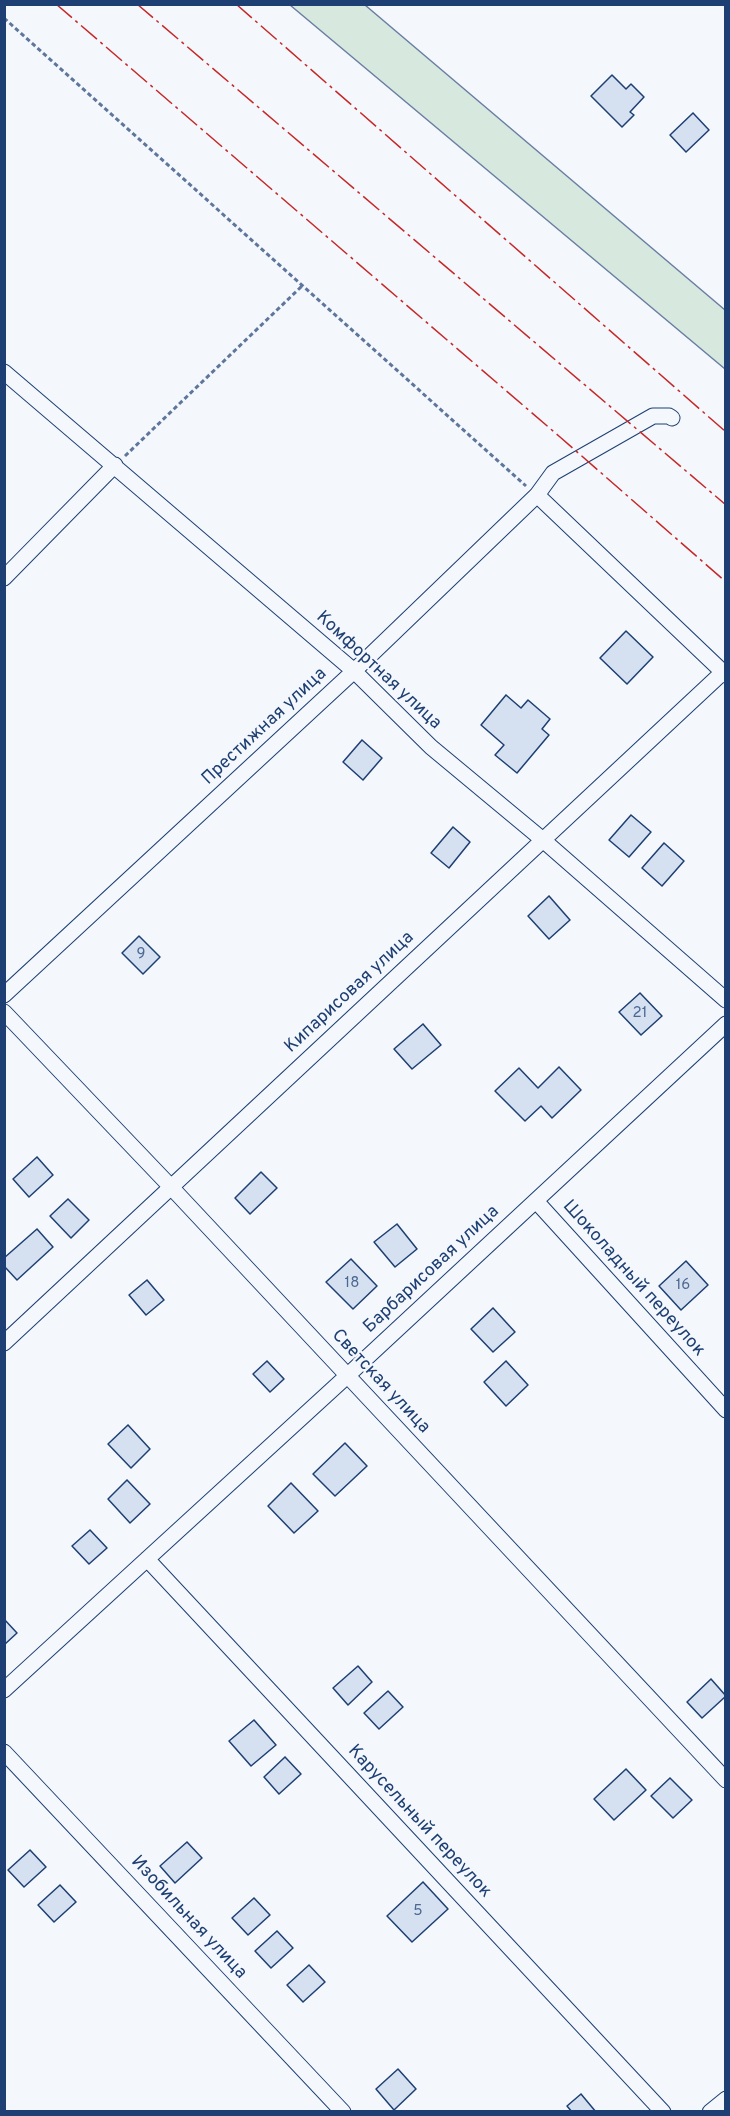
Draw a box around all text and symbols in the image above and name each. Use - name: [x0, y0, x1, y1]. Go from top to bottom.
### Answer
- street label: Комфортная улица: [311, 607, 445, 735]
- street label: Престижная улица: [198, 664, 332, 790]
- street label: Кипарисовая улица: [281, 928, 419, 1058]
- house number: 9: [137, 946, 145, 964]
- house number: 21: [633, 1005, 647, 1023]
- street label: Шоколадный переулок: [557, 1196, 709, 1362]
- street label: Барбарисовая улица: [360, 1202, 504, 1338]
- house number: 18: [345, 1275, 359, 1293]
- house number: 16: [676, 1277, 690, 1295]
- street label: Светская улица: [326, 1325, 434, 1439]
- street label: Карусельный переулок: [342, 1741, 496, 1903]
- street label: Изобильная улица: [125, 1852, 251, 1984]
- house number: 5: [413, 1903, 423, 1921]

